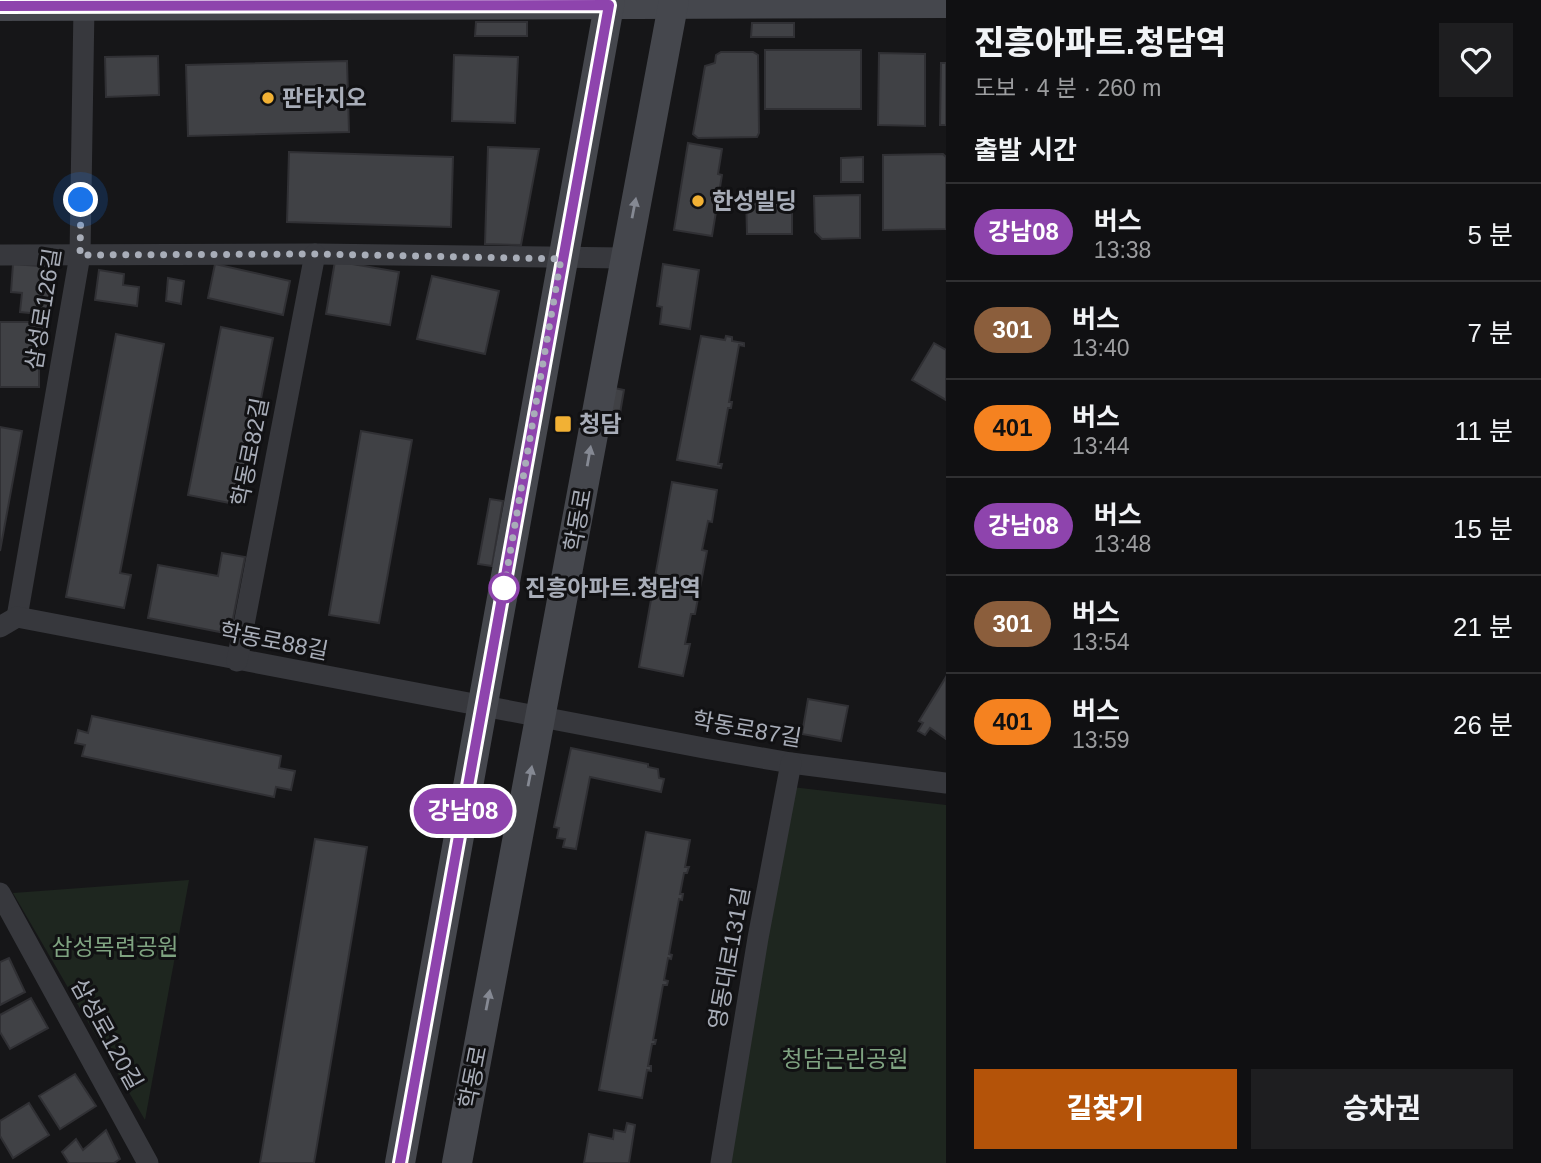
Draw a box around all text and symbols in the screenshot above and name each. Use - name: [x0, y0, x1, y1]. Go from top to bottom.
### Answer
- button: heart: [1439, 23, 1513, 97]
- text: 진흥아파트.청담역: [974, 24, 1226, 61]
- text: 도보 · 4 분 · 260 m: [974, 75, 1161, 101]
- place label: 판타지오: [282, 85, 367, 111]
- marker: 판타지오: [260, 90, 276, 106]
- text: 출발 시간: [974, 135, 1077, 165]
- your location: [63, 182, 98, 217]
- place label: 한성빌딩: [712, 188, 797, 214]
- marker: 한성빌딩: [690, 193, 706, 209]
- one-way arrow: [629, 197, 640, 219]
- text: 버스: [1094, 206, 1142, 236]
- text: 강남08: [988, 218, 1059, 245]
- text: 5 분: [1467, 220, 1513, 250]
- text: 13:38: [1094, 237, 1151, 263]
- street label: 삼성로126길: [21, 246, 65, 372]
- text: 버스: [1072, 304, 1120, 334]
- text: 301: [992, 316, 1033, 343]
- text: 7 분: [1467, 318, 1513, 348]
- text: 13:40: [1072, 335, 1130, 361]
- street label: 학동로82길: [227, 395, 273, 509]
- text: 버스: [1072, 402, 1120, 432]
- place label: 청담: [579, 411, 621, 437]
- marker: 청담: [553, 414, 573, 434]
- text: 401: [992, 414, 1033, 441]
- text: 11 분: [1455, 416, 1513, 446]
- text: 13:44: [1072, 433, 1130, 459]
- one-way arrow: [584, 445, 595, 467]
- street label: 학동로: [560, 486, 596, 554]
- text: 버스: [1094, 500, 1142, 530]
- text: 강남08: [988, 512, 1059, 539]
- text: 15 분: [1453, 514, 1513, 544]
- text: 13:48: [1094, 531, 1151, 557]
- marker: 진흥아파트.청담역: [489, 573, 519, 603]
- place label: 진흥아파트.청담역: [525, 575, 701, 601]
- text: 버스: [1072, 598, 1120, 628]
- text: 301: [992, 610, 1033, 637]
- text: 21 분: [1453, 612, 1513, 642]
- street label: 학동로88길: [217, 618, 331, 664]
- text: 13:54: [1072, 629, 1130, 655]
- text: 버스: [1072, 696, 1120, 726]
- street label: 학동로87길: [690, 707, 804, 751]
- text: 401: [992, 708, 1033, 735]
- text: 26 분: [1453, 710, 1513, 740]
- text: 13:59: [1072, 727, 1130, 753]
- one-way arrow: [525, 765, 536, 787]
- line badge: 강남08: [414, 788, 512, 834]
- text: 강남08: [428, 797, 498, 824]
- street label: 영동대로131길: [704, 885, 754, 1031]
- park label: 삼성목련공원: [52, 934, 178, 960]
- street label: 삼성로120길: [66, 974, 148, 1094]
- one-way arrow: [483, 989, 494, 1011]
- street label: 학동로: [454, 1043, 492, 1111]
- park label: 청담근린공원: [782, 1046, 908, 1072]
- button: 길찾기: [974, 1069, 1237, 1149]
- button: 승차권: [1251, 1069, 1513, 1149]

